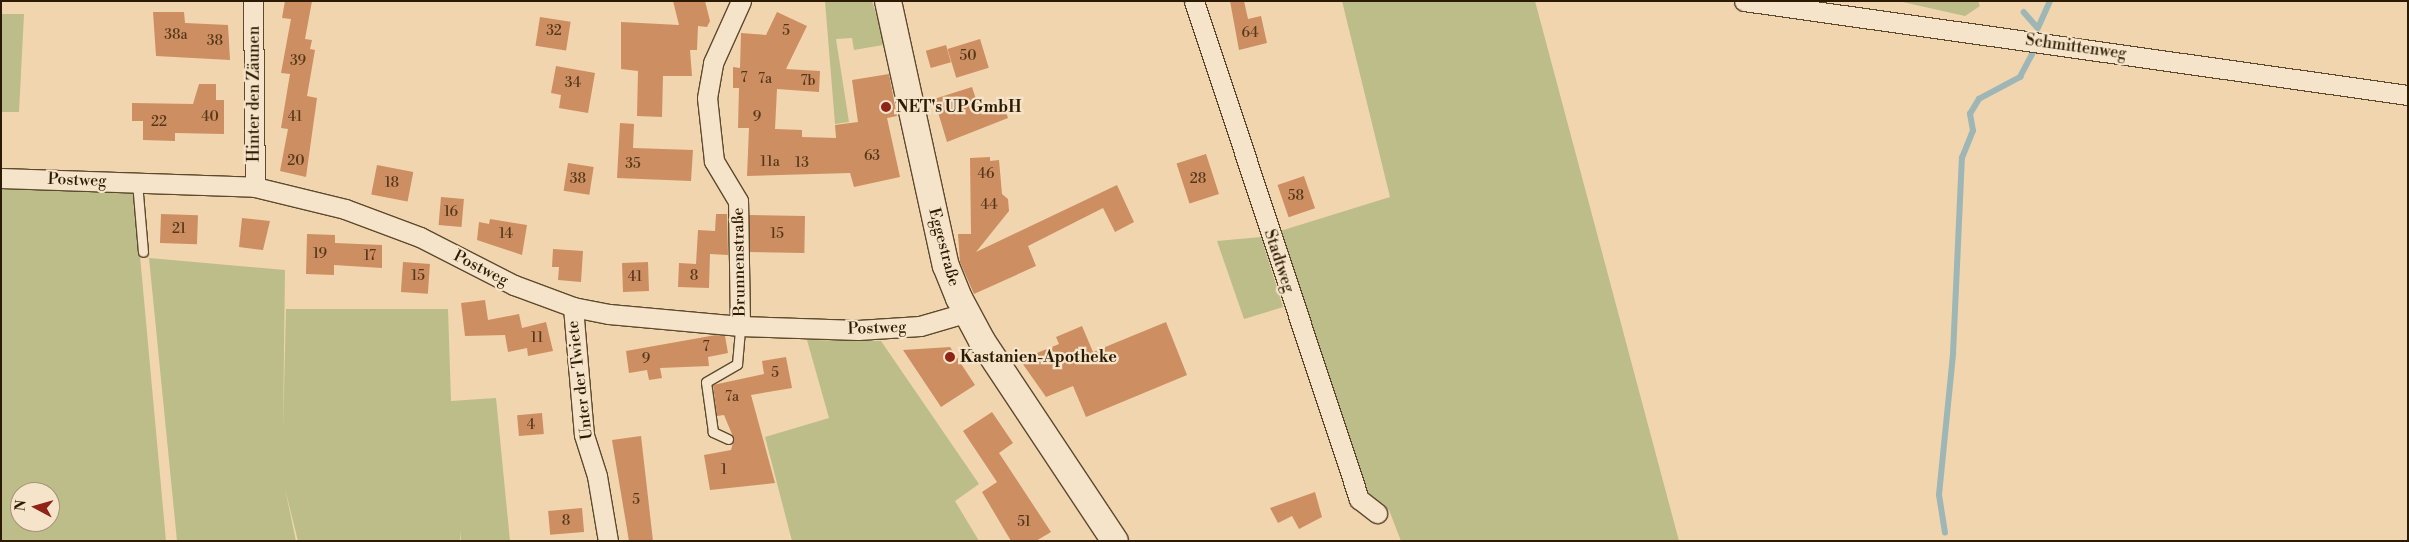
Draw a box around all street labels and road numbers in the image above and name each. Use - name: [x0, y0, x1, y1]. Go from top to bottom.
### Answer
- street label: Hinter den Zäunen: [244, 26, 264, 162]
- street label: Schmittenweg: [2024, 30, 2128, 64]
- street label: Postweg: [47, 169, 107, 191]
- street label: Eggestraße: [924, 206, 964, 288]
- street label: Brunnenstraße: [728, 207, 750, 317]
- street label: Stadtweg: [1260, 227, 1298, 295]
- street label: Postweg: [450, 246, 512, 290]
- street label: Postweg: [847, 317, 907, 339]
- street label: Unter der Twiete: [563, 319, 597, 441]

